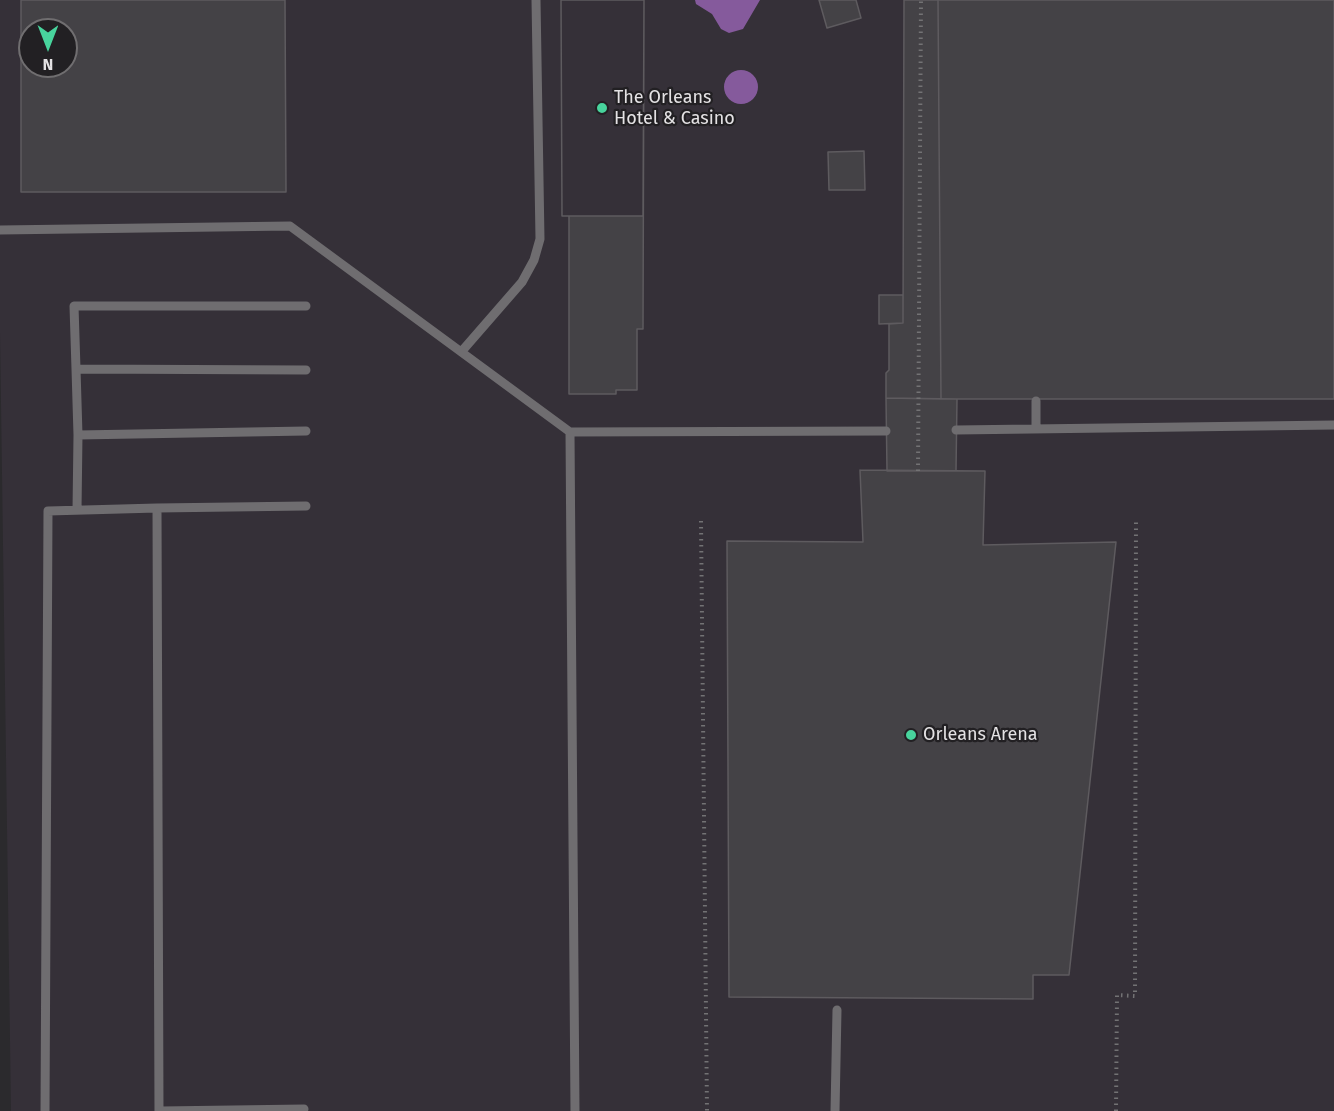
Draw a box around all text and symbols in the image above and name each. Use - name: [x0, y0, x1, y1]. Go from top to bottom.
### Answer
- north arrow: [18, 18, 78, 78]
- text: N: [43, 55, 53, 74]
- place label: The Orleans Hotel & Casino: [614, 87, 735, 130]
- marker: The Orleans Hotel & Casino: [595, 101, 609, 115]
- place label: Orleans Arena: [923, 724, 1038, 746]
- marker: Orleans Arena: [904, 728, 918, 742]

